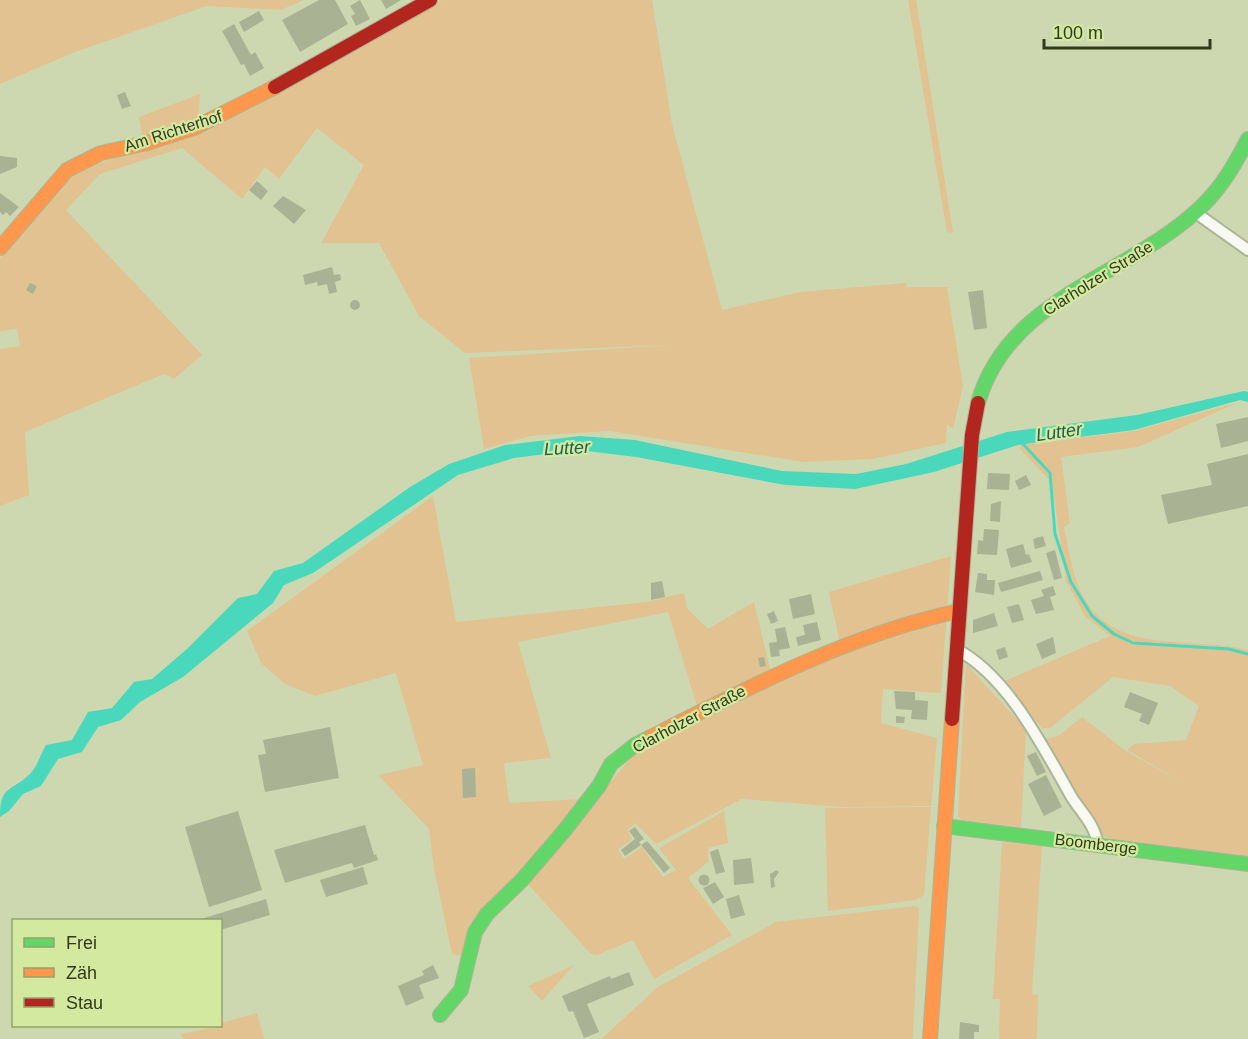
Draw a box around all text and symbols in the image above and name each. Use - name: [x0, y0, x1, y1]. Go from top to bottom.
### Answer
- scale bar: [1044, 12, 1210, 50]
- text: 100 m: [1053, 23, 1103, 43]
- street label: Am Richterhof: [122, 107, 224, 155]
- street label: Clarholzer Straße: [1040, 238, 1156, 318]
- water label: Lutter: [1035, 419, 1084, 445]
- water label: Lutter: [543, 437, 592, 459]
- street label: Clarholzer Straße: [630, 682, 748, 756]
- street label: Boomberge: [1054, 831, 1138, 857]
- legend: [12, 919, 222, 1027]
- text: Frei: [66, 933, 97, 953]
- text: Zäh: [66, 963, 97, 983]
- text: Stau: [66, 993, 103, 1013]

